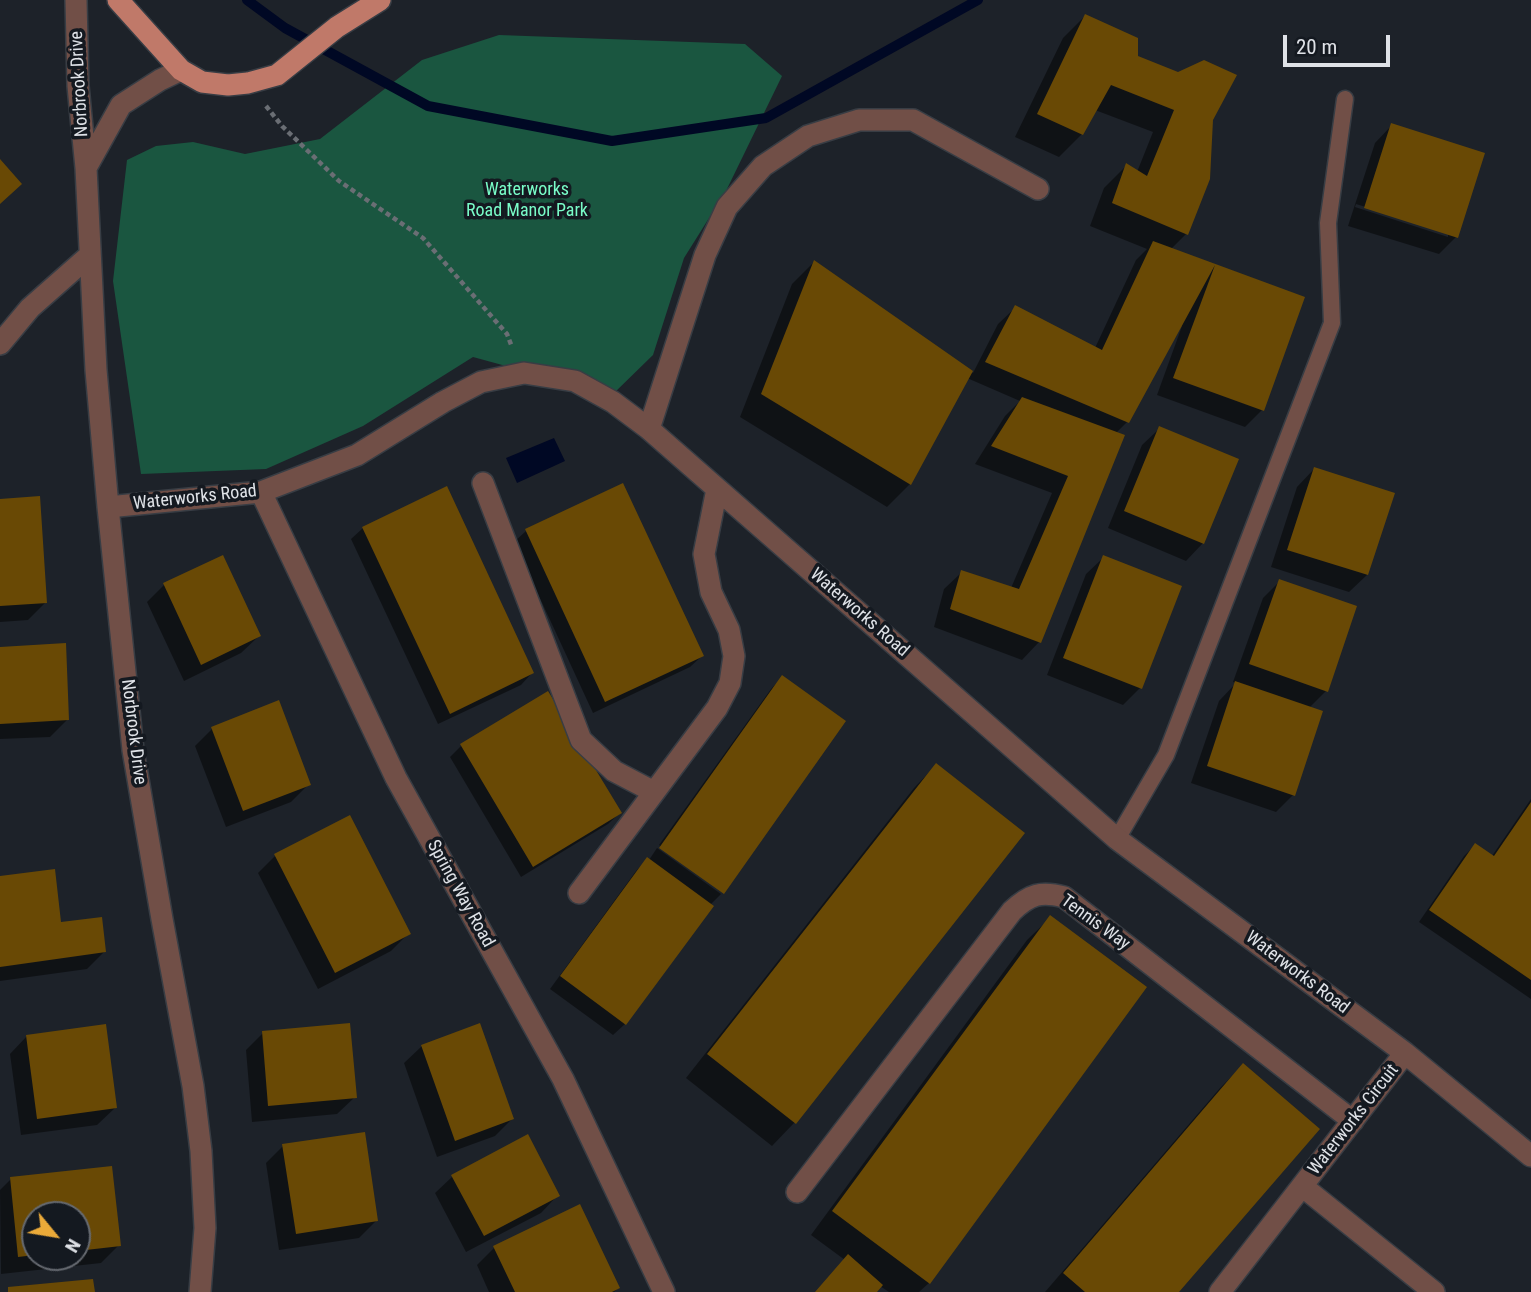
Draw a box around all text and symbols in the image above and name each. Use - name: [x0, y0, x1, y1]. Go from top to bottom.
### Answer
- scale bar: [1286, 21, 1393, 65]
- street label: Norbrook Drive: [66, 30, 94, 138]
- text: 20 m: [1296, 35, 1337, 59]
- park label: Waterworks Road Manor Park: [466, 179, 588, 222]
- street label: Waterworks Road: [132, 481, 258, 515]
- street label: Waterworks Road: [805, 564, 913, 662]
- street label: Norbrook Drive: [116, 678, 150, 786]
- street label: Spring Way Road: [422, 837, 498, 951]
- street label: Tennis Way: [1056, 891, 1134, 955]
- street label: Waterworks Road: [1241, 927, 1353, 1019]
- street label: Waterworks Circuit: [1304, 1060, 1404, 1180]
- north arrow: [21, 1201, 91, 1271]
- text: N: [60, 1235, 86, 1257]

